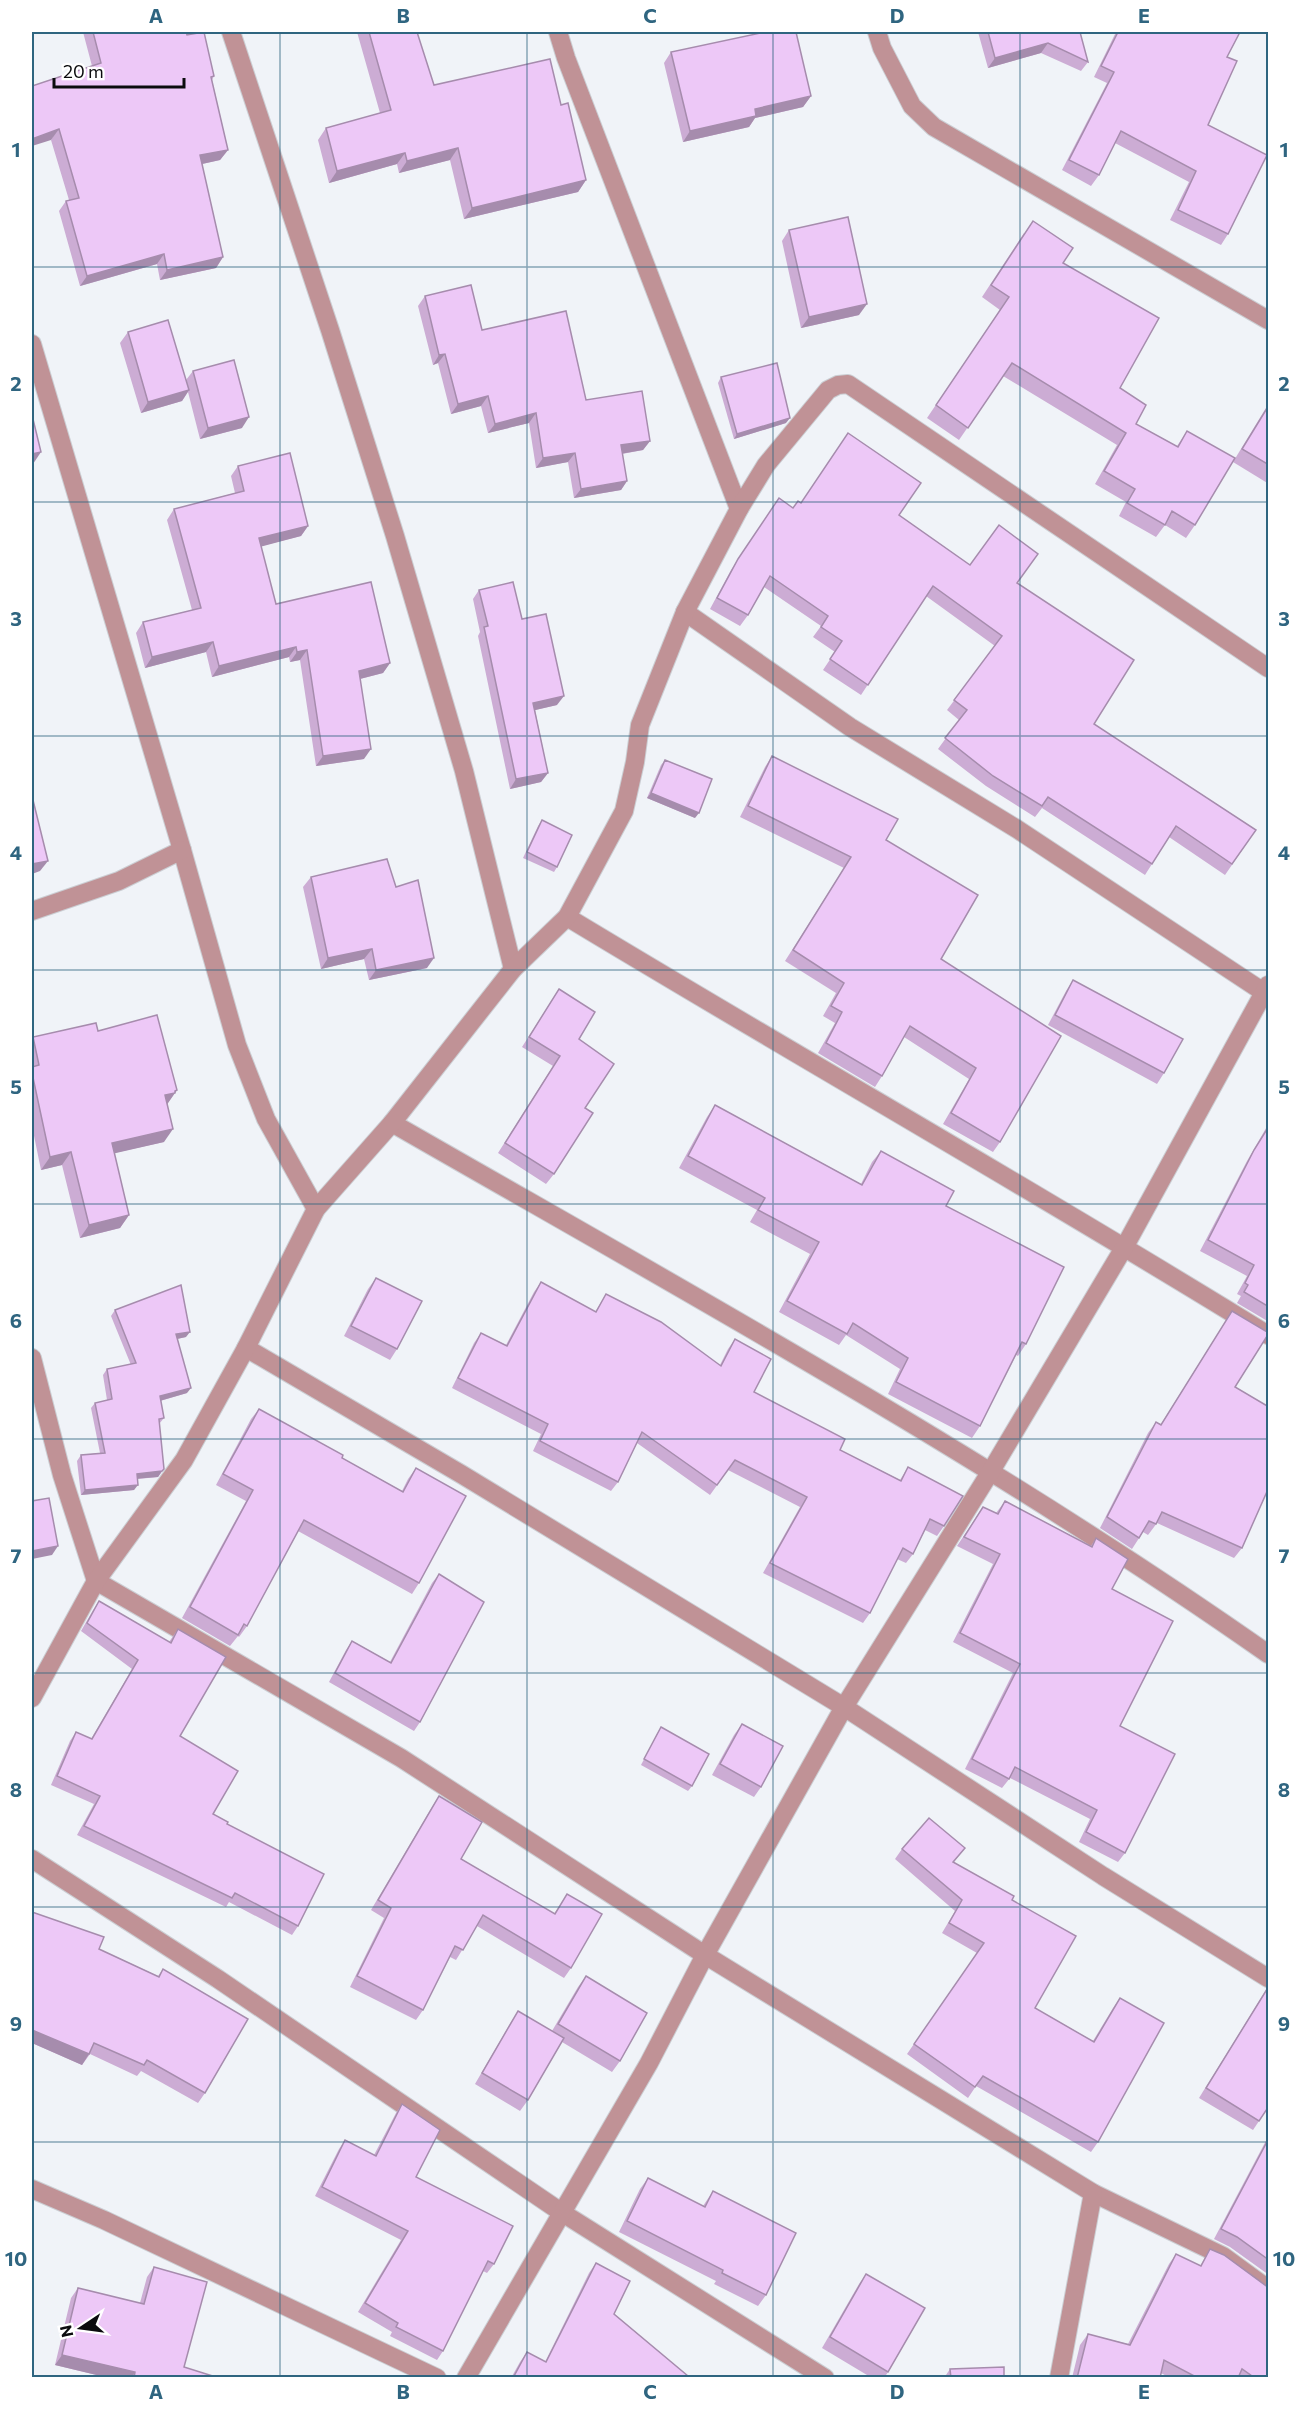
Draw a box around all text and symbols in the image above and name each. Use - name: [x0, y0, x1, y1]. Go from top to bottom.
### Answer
- text: A: [149, 3, 163, 27]
- text: B: [396, 3, 410, 27]
- text: C: [643, 3, 657, 27]
- text: D: [890, 3, 904, 27]
- text: E: [1138, 3, 1150, 27]
- scale bar: [54, 51, 184, 89]
- text: 20 m: [63, 60, 104, 82]
- text: 1: [11, 137, 21, 161]
- text: 1: [1279, 137, 1289, 161]
- text: 2: [10, 371, 22, 395]
- text: 2: [1278, 371, 1290, 395]
- text: 3: [10, 606, 22, 630]
- text: 3: [1278, 606, 1290, 630]
- text: 4: [10, 840, 22, 864]
- text: 4: [1278, 840, 1290, 864]
- text: 5: [10, 1074, 22, 1098]
- text: 5: [1278, 1074, 1290, 1098]
- text: 6: [10, 1308, 22, 1332]
- text: 6: [1278, 1308, 1290, 1332]
- text: 7: [11, 1543, 22, 1567]
- text: 7: [1279, 1543, 1290, 1567]
- text: 8: [10, 1777, 22, 1801]
- text: 8: [1278, 1777, 1290, 1801]
- text: 9: [10, 2011, 22, 2035]
- text: 9: [1278, 2011, 1290, 2035]
- text: 10: [5, 2246, 27, 2270]
- text: 10: [1273, 2246, 1295, 2270]
- north arrow: [51, 2298, 111, 2358]
- text: N: [55, 2324, 77, 2339]
- text: A: [149, 2379, 163, 2403]
- text: B: [396, 2379, 410, 2403]
- text: C: [643, 2379, 657, 2403]
- text: D: [890, 2379, 904, 2403]
- text: E: [1138, 2379, 1150, 2403]

